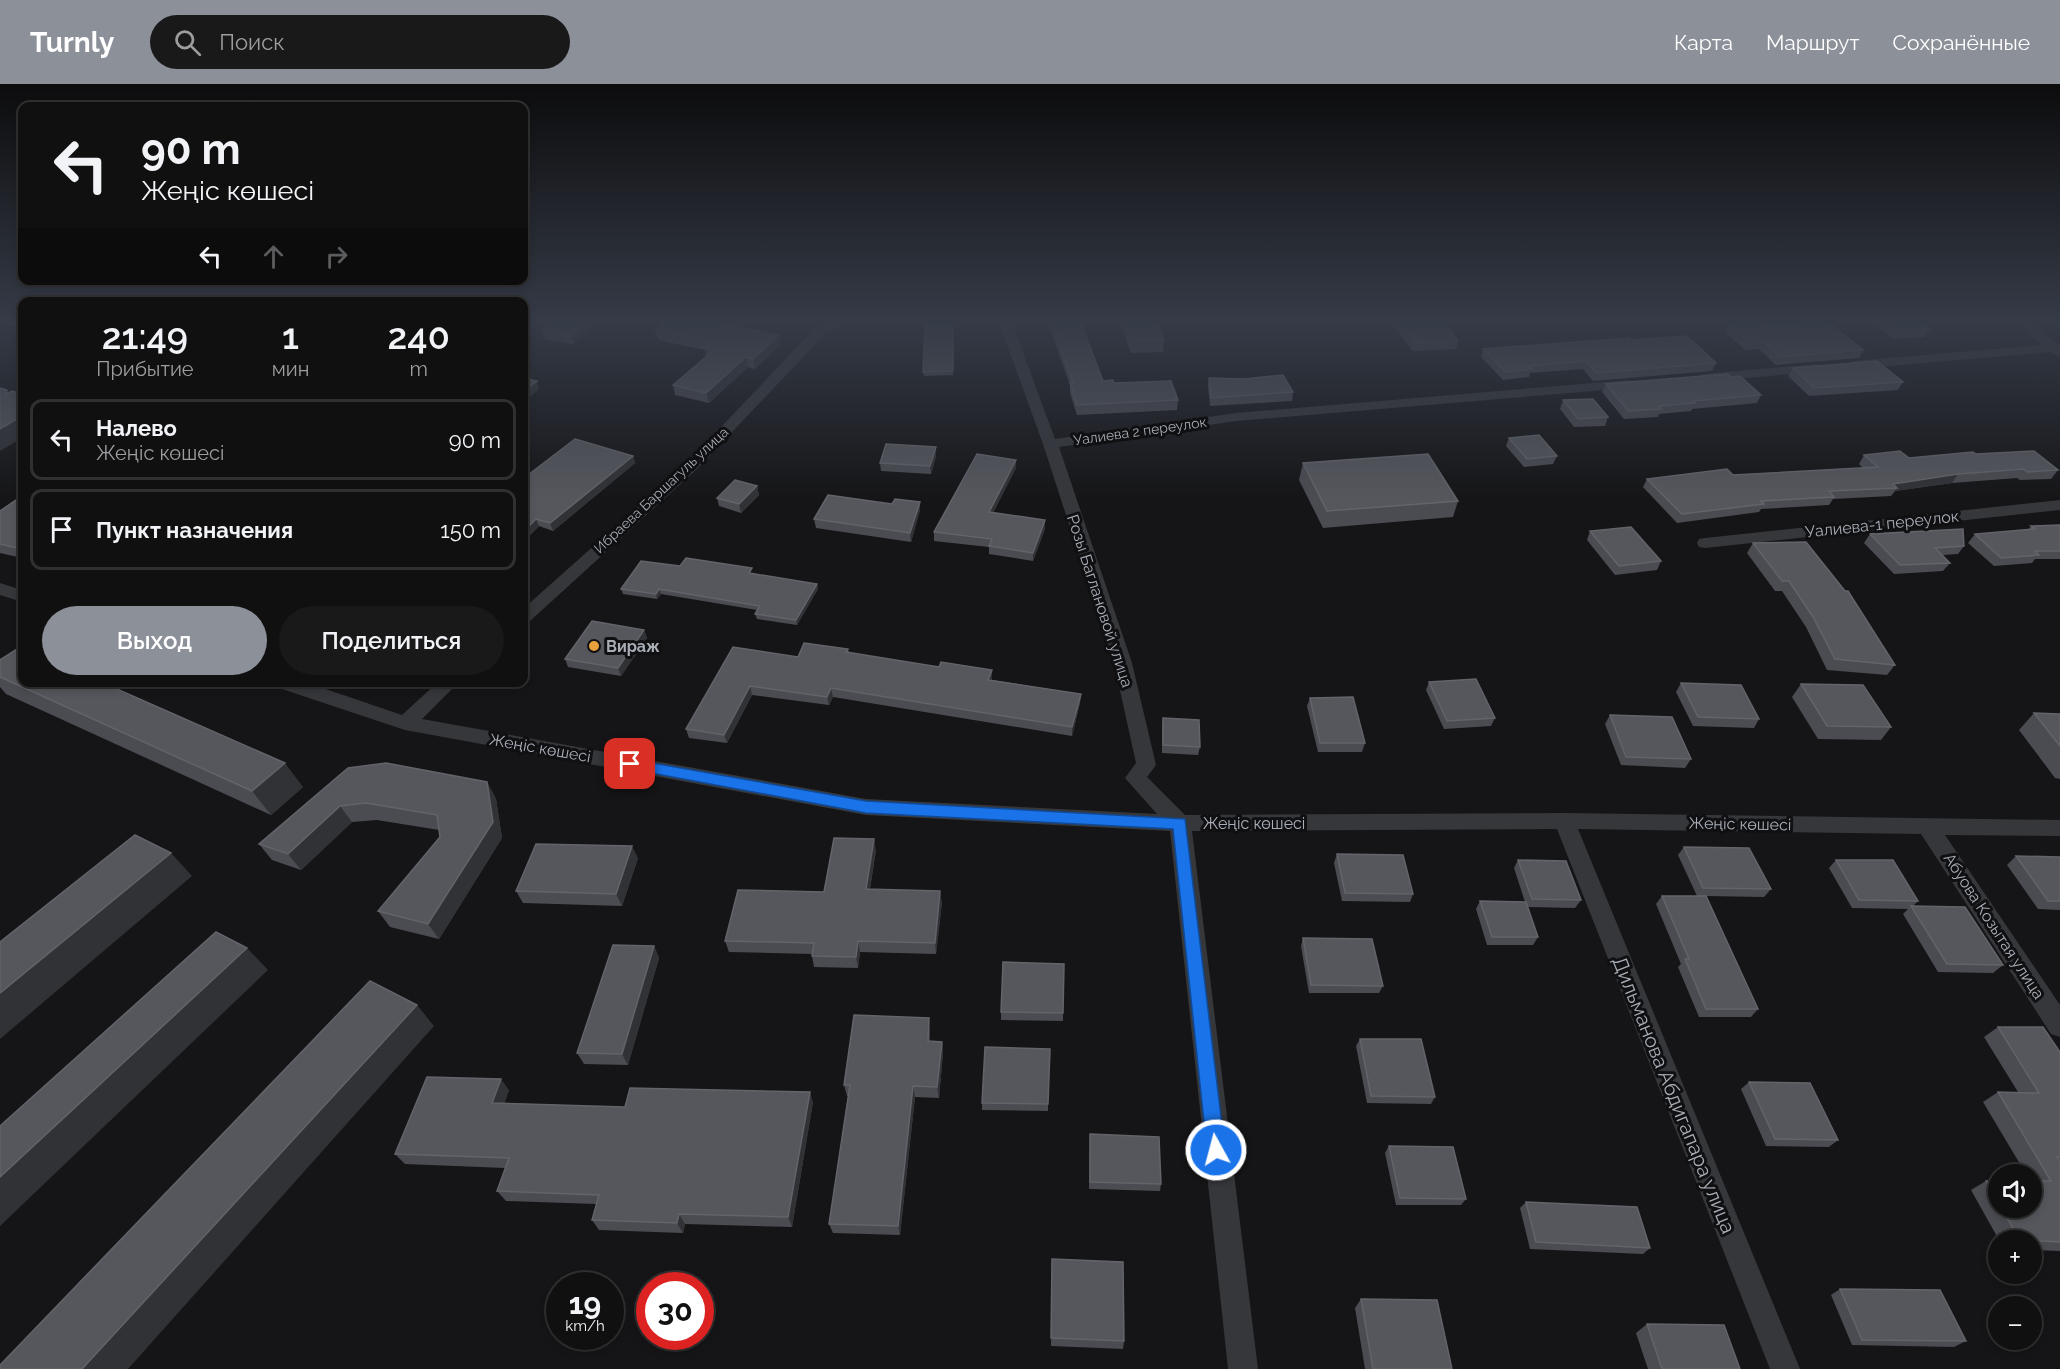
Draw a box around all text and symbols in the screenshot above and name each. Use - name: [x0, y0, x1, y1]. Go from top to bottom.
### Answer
- search box: [150, 15, 570, 69]
- text: Turnly: [30, 26, 114, 59]
- icon: search: [171, 26, 204, 59]
- text: Поиск: [219, 29, 285, 55]
- text: Карта: [1674, 30, 1733, 55]
- text: Маршрут: [1766, 30, 1859, 55]
- text: Сохранённые: [1892, 30, 2030, 55]
- text: 90 m: [141, 125, 241, 174]
- icon: left: [42, 126, 120, 204]
- text: Жеңіс көшесі: [141, 175, 314, 206]
- icon: left: [194, 240, 227, 273]
- icon: ahead: [257, 240, 290, 273]
- icon: right: [320, 240, 353, 273]
- text: 21:49: [102, 315, 188, 357]
- text: 1: [282, 315, 299, 357]
- text: 240: [388, 315, 450, 357]
- text: Прибытие: [96, 357, 194, 381]
- text: мин: [272, 357, 309, 381]
- text: m: [409, 357, 428, 381]
- street label: Уалиева 2 переулок: [1072, 414, 1208, 448]
- text: Налево: [96, 415, 177, 441]
- icon: left: [45, 423, 78, 456]
- street label: Ибраева Баршагуль улица: [591, 424, 731, 556]
- text: 90 m: [449, 427, 501, 453]
- text: Жеңіс көшесі: [96, 441, 224, 465]
- street label: Уалиева-1 переулок: [1804, 506, 1960, 542]
- street label: Розы Баглановой улица: [1063, 512, 1137, 690]
- icon: arrive: [45, 513, 78, 546]
- text: Пункт назначения: [96, 517, 293, 543]
- text: 150 m: [440, 517, 501, 543]
- button: Выход: [42, 606, 267, 675]
- button: Поделиться: [279, 606, 504, 675]
- place label: Вираж: [606, 637, 660, 656]
- marker: Вираж: [587, 639, 601, 653]
- street label: Жеңіс көшесі: [488, 730, 592, 766]
- pin: [604, 738, 655, 789]
- icon: arrive: [613, 747, 646, 780]
- street label: Жеңіс көшесі: [1203, 814, 1305, 833]
- street label: Жеңіс көшесі: [1689, 814, 1791, 834]
- street label: Абуова Козытая улица: [1940, 849, 2048, 1003]
- street label: Дильманова Абдигапара улица: [1607, 953, 1741, 1237]
- position arrow: [1184, 1118, 1248, 1182]
- map controls: [1988, 1164, 2042, 1350]
- button: sound: [1988, 1164, 2042, 1218]
- button: +: [1988, 1230, 2042, 1284]
- speed limit sign: 30: [636, 1272, 714, 1350]
- text: 19: [569, 1286, 601, 1321]
- button: −: [1988, 1296, 2042, 1350]
- text: km/h: [565, 1317, 605, 1335]

